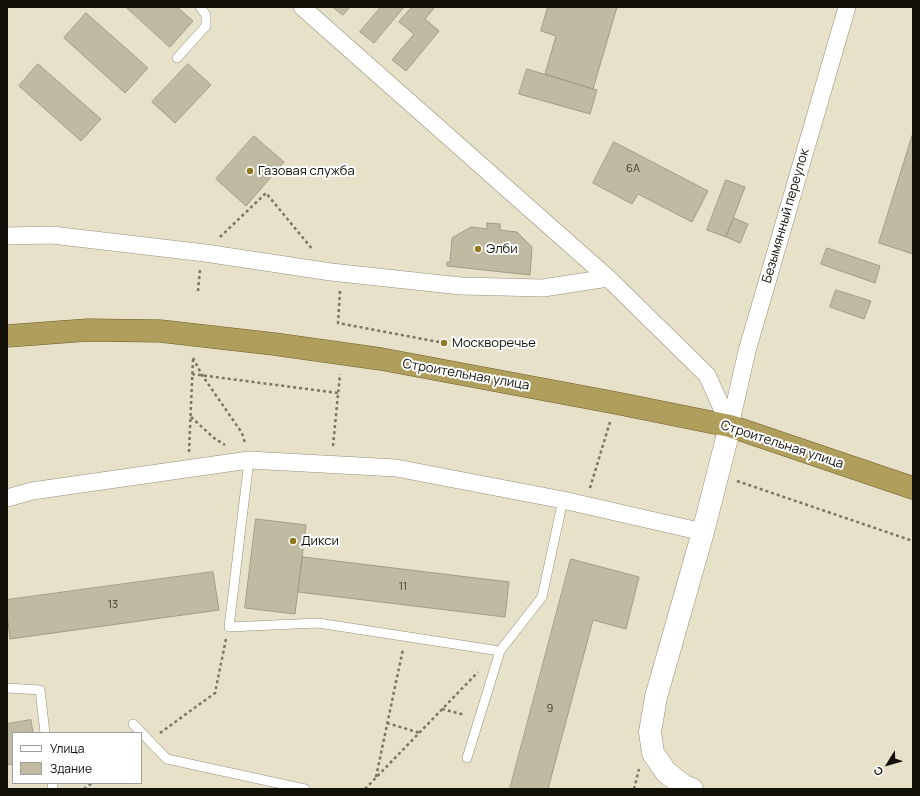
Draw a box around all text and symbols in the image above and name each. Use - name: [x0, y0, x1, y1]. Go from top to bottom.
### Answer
- street label: Безымянный переулок: [759, 147, 813, 285]
- house number: 6А: [626, 162, 640, 176]
- place label: Газовая служба: [258, 163, 355, 179]
- marker: Газовая служба: [245, 166, 255, 176]
- place label: Элби: [486, 241, 518, 257]
- marker: Элби: [473, 244, 483, 254]
- place label: Москворечье: [452, 335, 536, 351]
- marker: Москворечье: [439, 338, 449, 348]
- street label: Строительная улица: [401, 356, 531, 394]
- street label: Строительная улица: [718, 418, 846, 472]
- place label: Дикси: [301, 533, 339, 549]
- marker: Дикси: [288, 536, 298, 546]
- house number: 11: [399, 580, 407, 594]
- house number: 13: [108, 598, 118, 612]
- house number: 9: [547, 702, 553, 716]
- legend: [12, 732, 142, 784]
- text: Улица: [50, 740, 84, 757]
- north arrow: [868, 744, 908, 784]
- text: Здание: [50, 760, 92, 777]
- text: С: [870, 764, 886, 779]

